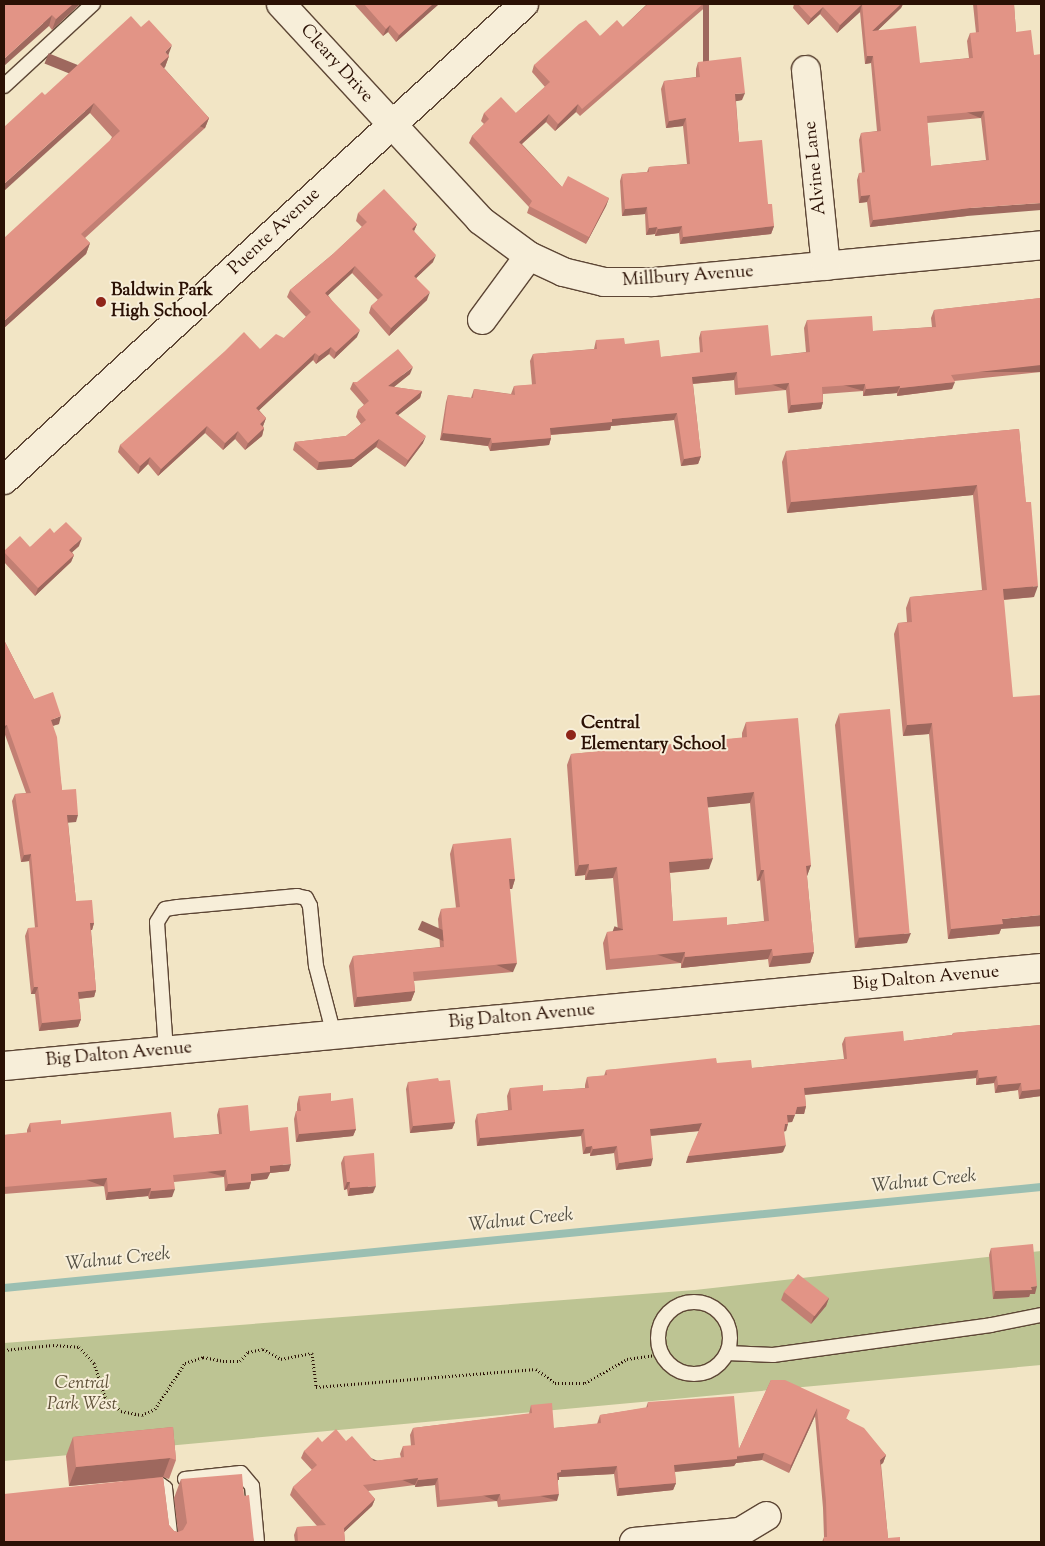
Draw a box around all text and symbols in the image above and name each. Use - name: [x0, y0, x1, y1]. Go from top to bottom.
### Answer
- street label: Cleary Drive: [295, 20, 377, 108]
- street label: Alvine Lane: [800, 120, 832, 216]
- street label: Puente Avenue: [225, 184, 325, 280]
- street label: Millbury Avenue: [622, 262, 754, 292]
- place label: Baldwin Park High School: [111, 281, 213, 324]
- marker: Baldwin Park High School: [95, 296, 107, 308]
- place label: Central Elementary School: [581, 714, 726, 756]
- marker: Central Elementary School: [565, 729, 577, 741]
- street label: Big Dalton Avenue: [852, 962, 1000, 996]
- street label: Big Dalton Avenue: [448, 1000, 596, 1034]
- street label: Big Dalton Avenue: [45, 1038, 193, 1072]
- water label: Walnut Creek: [871, 1165, 977, 1199]
- water label: Walnut Creek: [468, 1204, 574, 1238]
- water label: Walnut Creek: [65, 1243, 171, 1277]
- park label: Central Park West: [47, 1374, 117, 1416]

